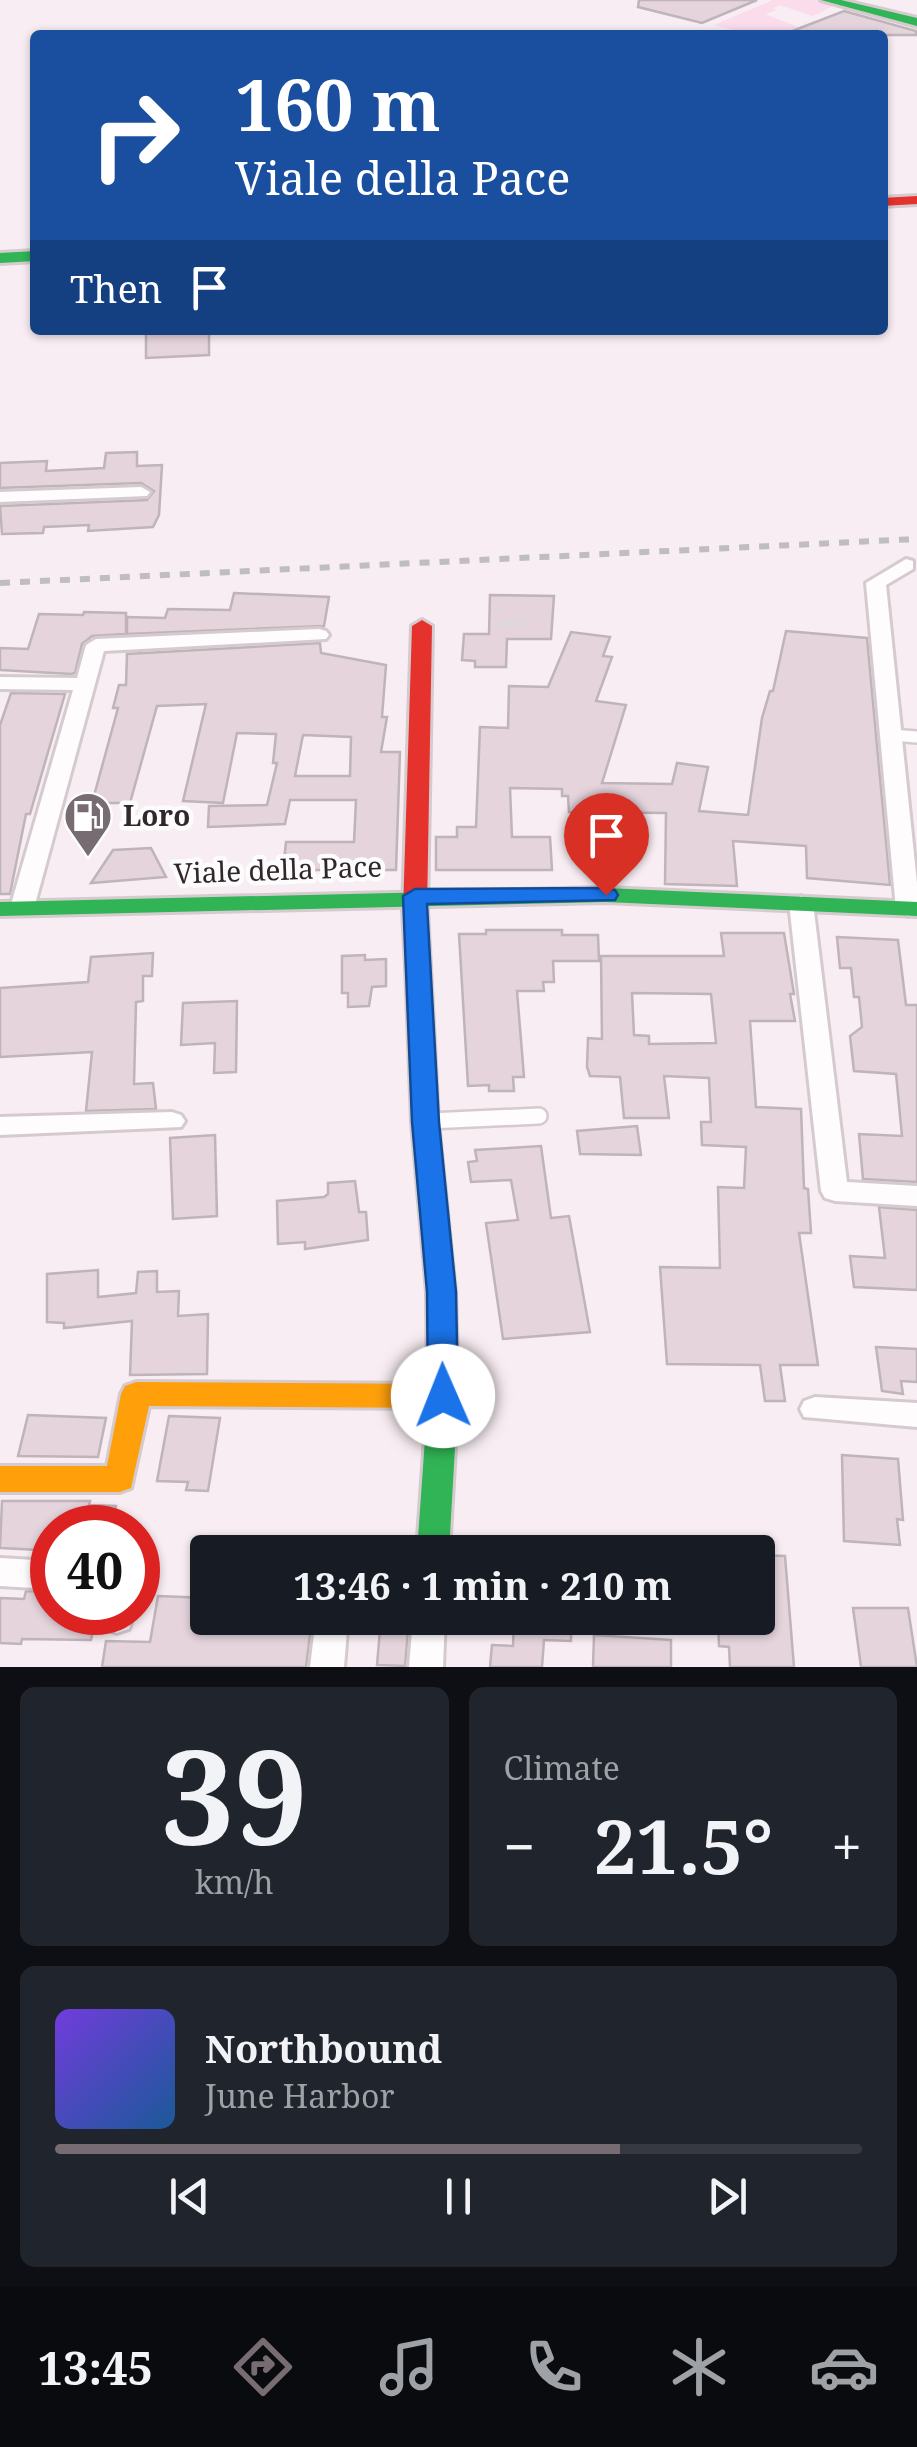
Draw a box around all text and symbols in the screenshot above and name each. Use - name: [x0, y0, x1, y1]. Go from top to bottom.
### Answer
- text: 160 m: [235, 56, 441, 152]
- icon: right: [70, 70, 200, 200]
- text: Viale della Pace: [235, 147, 570, 208]
- icon: arrive: [182, 260, 237, 315]
- text: Then: [70, 262, 162, 314]
- fuel station icon: Loro: [62, 790, 114, 858]
- pin: [564, 793, 649, 896]
- place label: Loro: [123, 796, 190, 834]
- icon: arrive: [579, 808, 634, 863]
- street label: Viale della Pace: [173, 846, 383, 892]
- position arrow: [391, 1344, 495, 1448]
- speed limit sign: 40: [30, 1505, 160, 1635]
- text: 13:46 · 1 min · 210 m: [293, 1559, 672, 1611]
- text: 39: [161, 1706, 308, 1883]
- text: Climate: [504, 1746, 620, 1789]
- text: 21.5°: [594, 1794, 773, 1896]
- text: −: [504, 1808, 535, 1883]
- text: +: [831, 1808, 862, 1883]
- text: km/h: [195, 1860, 274, 1903]
- text: Northbound: [205, 2022, 442, 2074]
- text: June Harbor: [205, 2074, 394, 2117]
- icon: previous: [162, 2169, 217, 2224]
- icon: pause: [431, 2169, 486, 2224]
- icon: next: [700, 2169, 755, 2224]
- icon: directions: [228, 2332, 298, 2402]
- icon: music: [374, 2332, 444, 2402]
- icon: phone: [519, 2332, 589, 2402]
- icon: climate: [664, 2332, 734, 2402]
- icon: car: [809, 2332, 879, 2402]
- text: 13:45: [38, 2337, 153, 2398]

